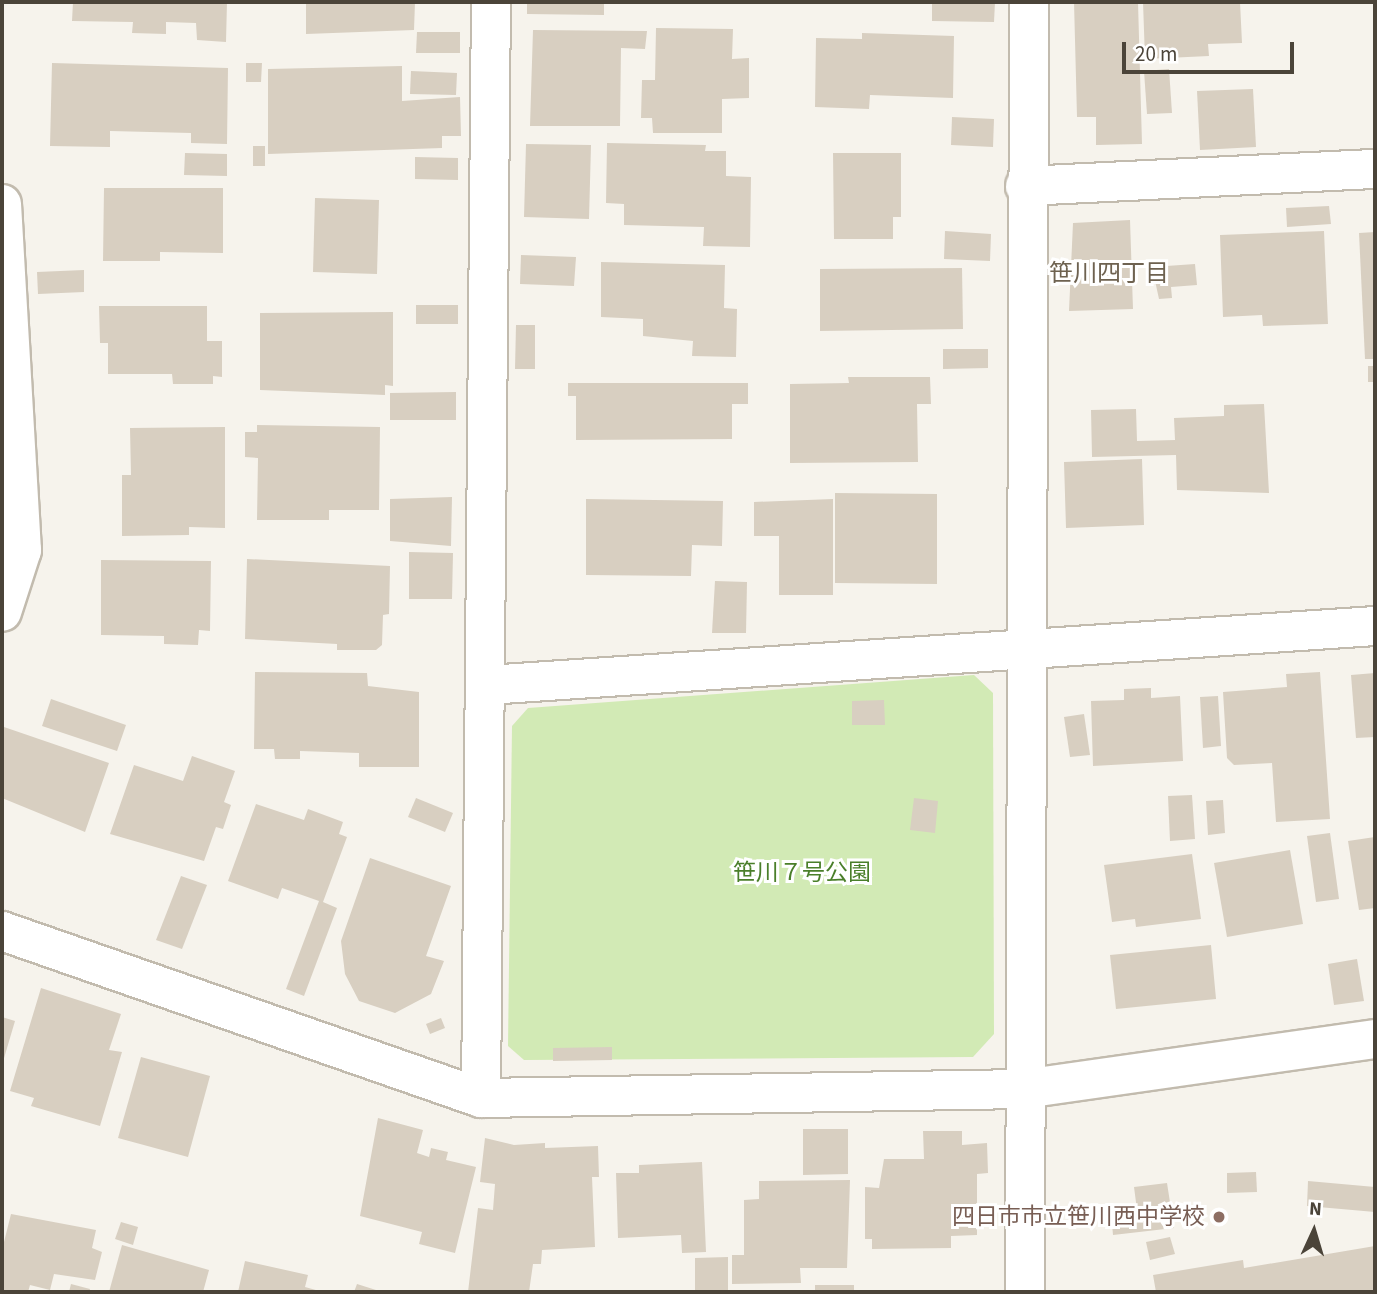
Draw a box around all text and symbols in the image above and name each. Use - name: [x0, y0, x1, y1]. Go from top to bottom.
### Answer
- scale bar: [1125, 28, 1296, 72]
- text: 20 m: [1135, 39, 1177, 69]
- district label: 笹川四丁目: [1049, 260, 1169, 288]
- park label: 笹川７号公園: [733, 859, 871, 887]
- north arrow: [1279, 1196, 1349, 1266]
- text: N: [1308, 1196, 1323, 1223]
- place label: 四日市市立笹川西中学校: [952, 1203, 1205, 1231]
- marker: 四日市市立笹川西中学校: [1211, 1209, 1227, 1225]

